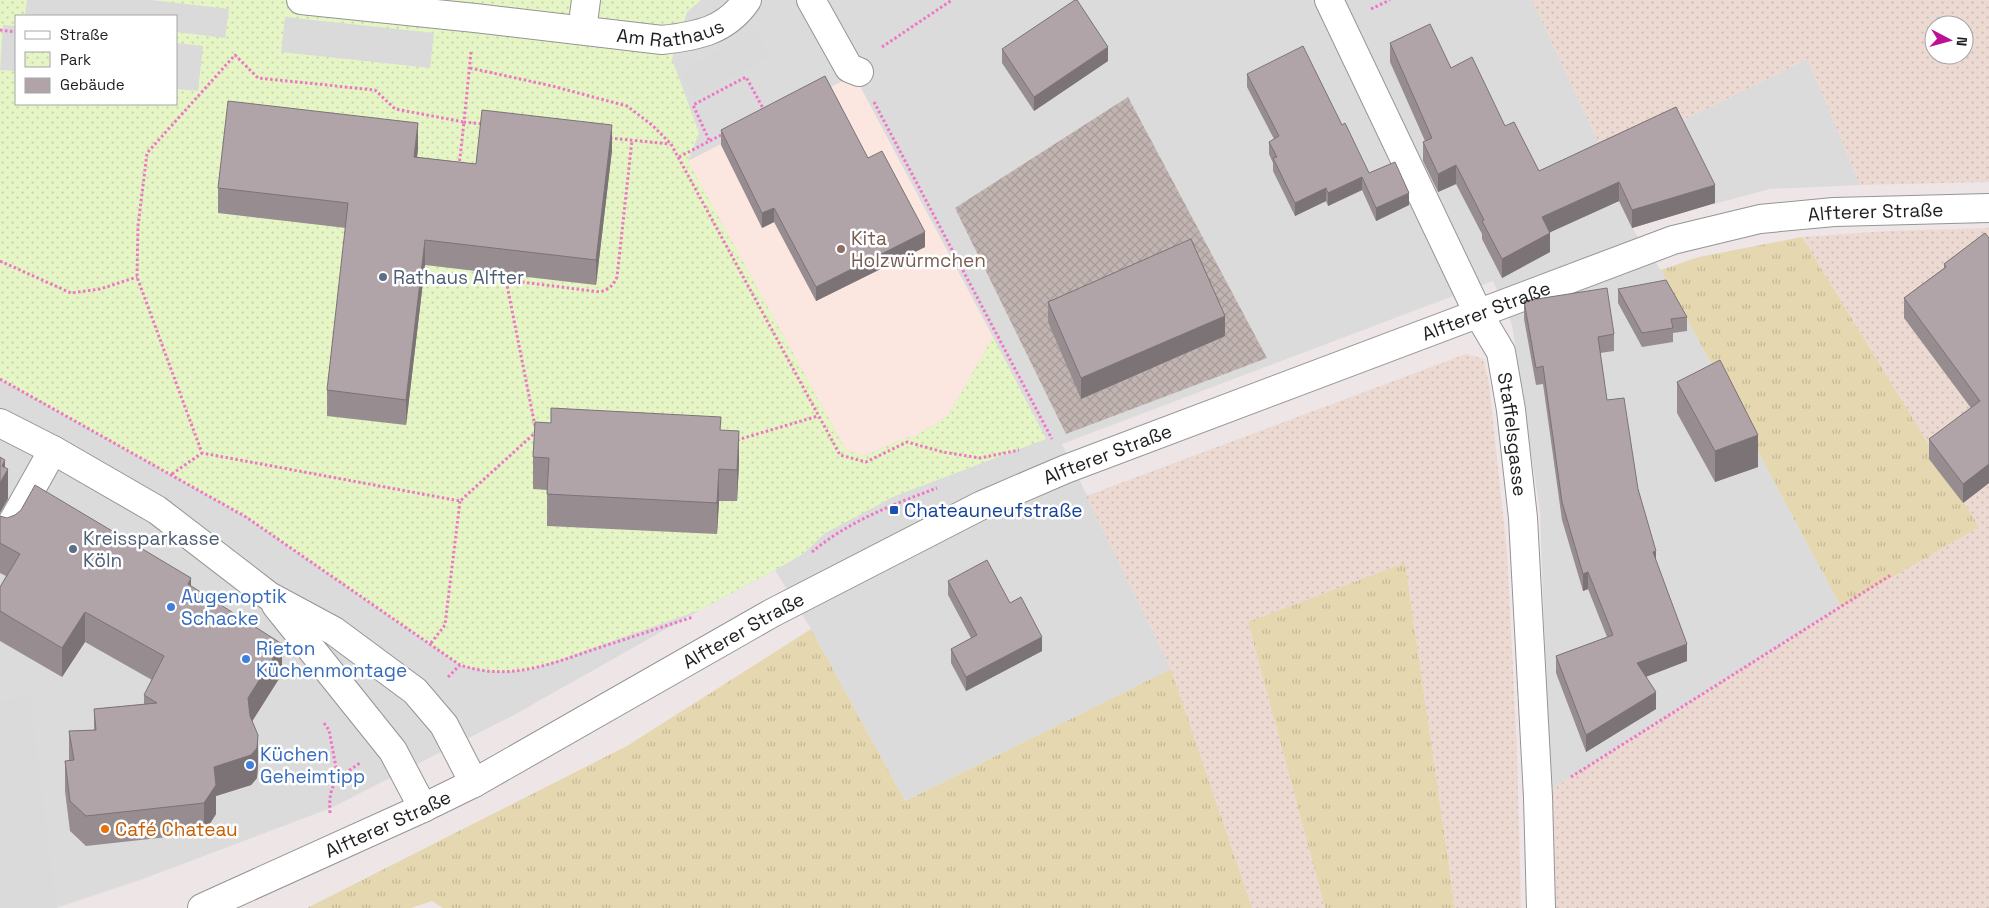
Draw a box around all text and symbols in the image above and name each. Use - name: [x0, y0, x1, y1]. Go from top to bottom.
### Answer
- street label: Am Rathaus: [615, 13, 728, 52]
- legend: [15, 15, 178, 105]
- north arrow: [1924, 15, 1974, 65]
- text: Straße: [60, 25, 109, 44]
- text: N: [1952, 36, 1971, 47]
- text: Park: [60, 50, 91, 69]
- text: Gebäude: [60, 75, 125, 94]
- street label: Alfterer Straße: [1806, 197, 1944, 227]
- place label: Kita Holzwürmchen: [851, 226, 986, 273]
- marker: Kita Holzwürmchen: [835, 243, 847, 255]
- place label: Rathaus Alfter: [393, 265, 524, 290]
- marker: Rathaus Alfter: [377, 271, 389, 283]
- street label: Alfterer Straße: [1418, 275, 1554, 346]
- street label: Staffelsgasse: [1492, 370, 1533, 498]
- street label: Alfterer Straße: [1039, 418, 1175, 490]
- place label: Chateauneufstraße: [904, 498, 1082, 523]
- marker: Chateauneufstraße: [888, 504, 900, 516]
- place label: Kreissparkasse Köln: [83, 526, 220, 573]
- marker: Kreissparkasse Köln: [67, 543, 79, 555]
- place label: Augenoptik Schacke: [181, 584, 287, 631]
- street label: Alfterer Straße: [678, 586, 808, 674]
- marker: Augenoptik Schacke: [165, 601, 177, 613]
- place label: Rieton Küchenmontage: [256, 636, 407, 683]
- marker: Rieton Küchenmontage: [240, 653, 252, 665]
- place label: Küchen Geheimtipp: [260, 742, 365, 789]
- marker: Küchen Geheimtipp: [244, 759, 256, 771]
- street label: Alfterer Straße: [321, 784, 455, 863]
- place label: Café Chateau: [115, 817, 238, 842]
- marker: Café Chateau: [99, 823, 111, 835]

